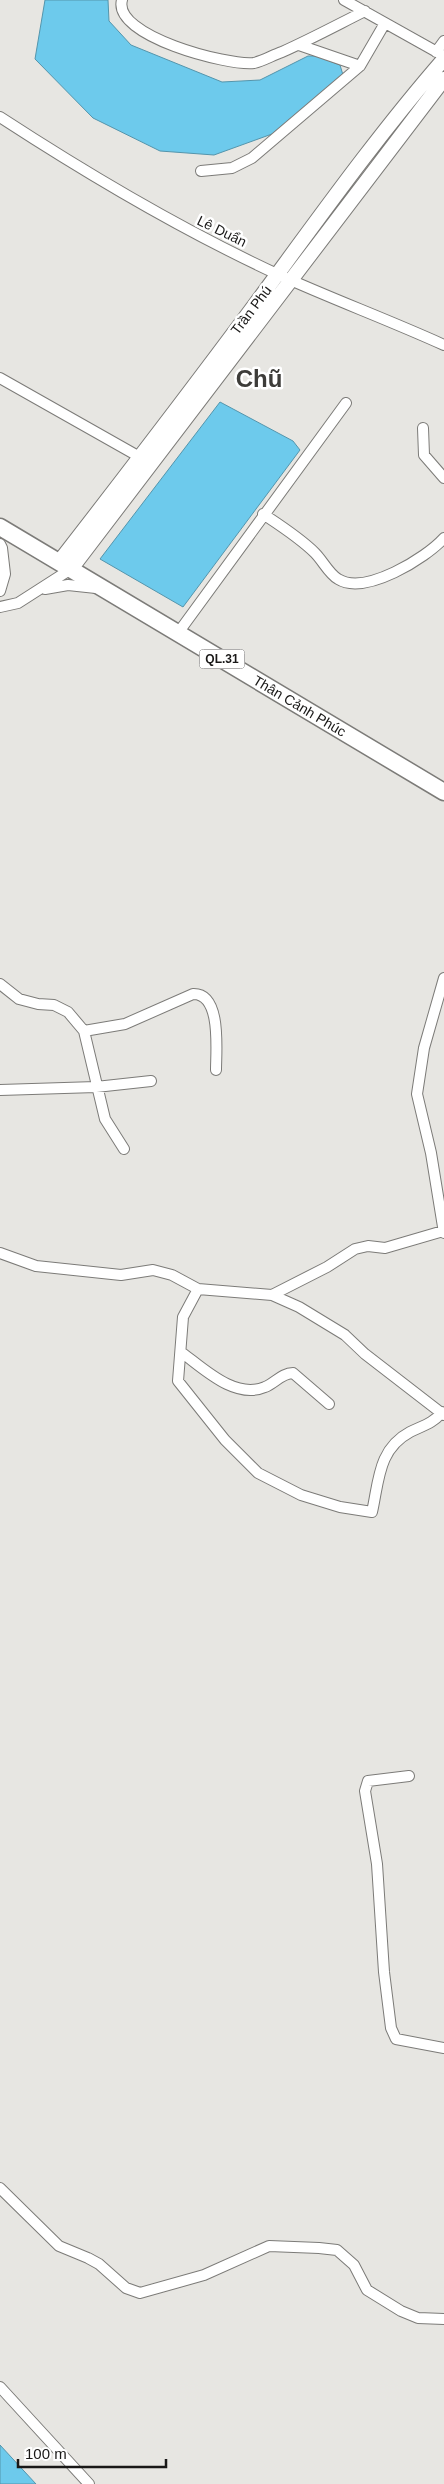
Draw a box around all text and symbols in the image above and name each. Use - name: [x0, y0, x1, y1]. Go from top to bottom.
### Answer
- street label: Lê Duẩn: [195, 212, 249, 250]
- street label: Trần Phú: [227, 282, 275, 338]
- district label: Chũ: [236, 365, 282, 392]
- road number: QL.31: [200, 650, 244, 669]
- street label: Thân Cảnh Phúc: [250, 672, 349, 740]
- scale bar: [18, 2436, 165, 2468]
- text: 100 m: [25, 2445, 67, 2462]

